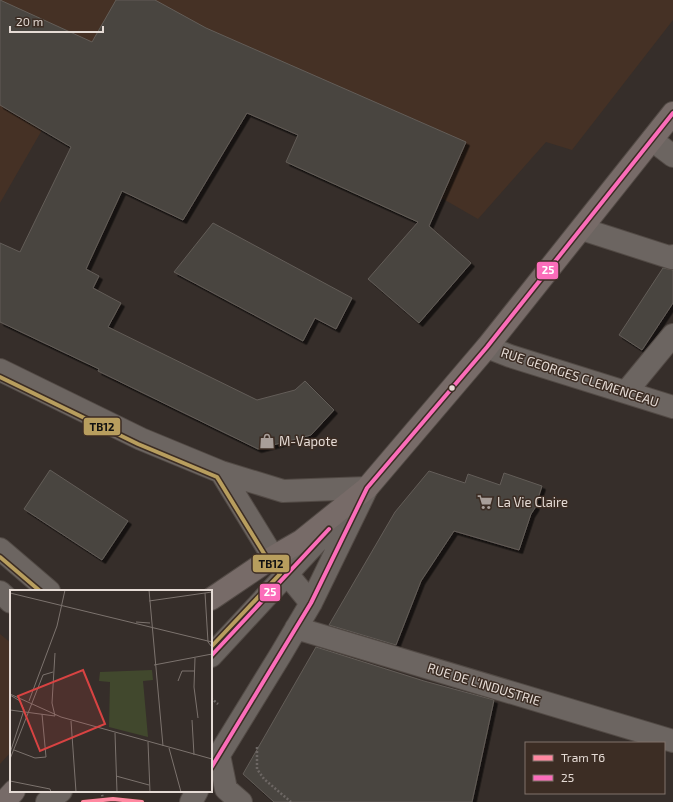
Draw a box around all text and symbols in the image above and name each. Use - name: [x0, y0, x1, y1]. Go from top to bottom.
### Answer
- scale bar: [10, 8, 103, 34]
- text: 20 m: [16, 14, 43, 28]
- line badge: 25: [536, 261, 559, 280]
- text: 25: [542, 263, 554, 276]
- street label: RUE GEORGES CLEMENCEAU: [499, 344, 661, 410]
- unlabelled marker: [447, 383, 457, 393]
- line badge: TB12: [83, 417, 121, 436]
- text: TB12: [90, 420, 114, 433]
- shop icon: M-Vapote: [258, 432, 276, 450]
- place label: M-Vapote: [279, 433, 337, 449]
- supermarket icon: La Vie Claire: [476, 493, 494, 511]
- place label: La Vie Claire: [497, 494, 568, 510]
- line badge: TB12: [252, 554, 290, 573]
- text: TB12: [259, 557, 283, 570]
- line badge: 25: [259, 583, 281, 602]
- text: 25: [264, 585, 276, 598]
- inset map: [10, 590, 212, 792]
- street label: RUE DE L'INDUSTRIE: [426, 659, 542, 709]
- legend: [525, 742, 665, 794]
- text: Tram T6: [561, 750, 605, 764]
- text: 25: [561, 770, 574, 784]

